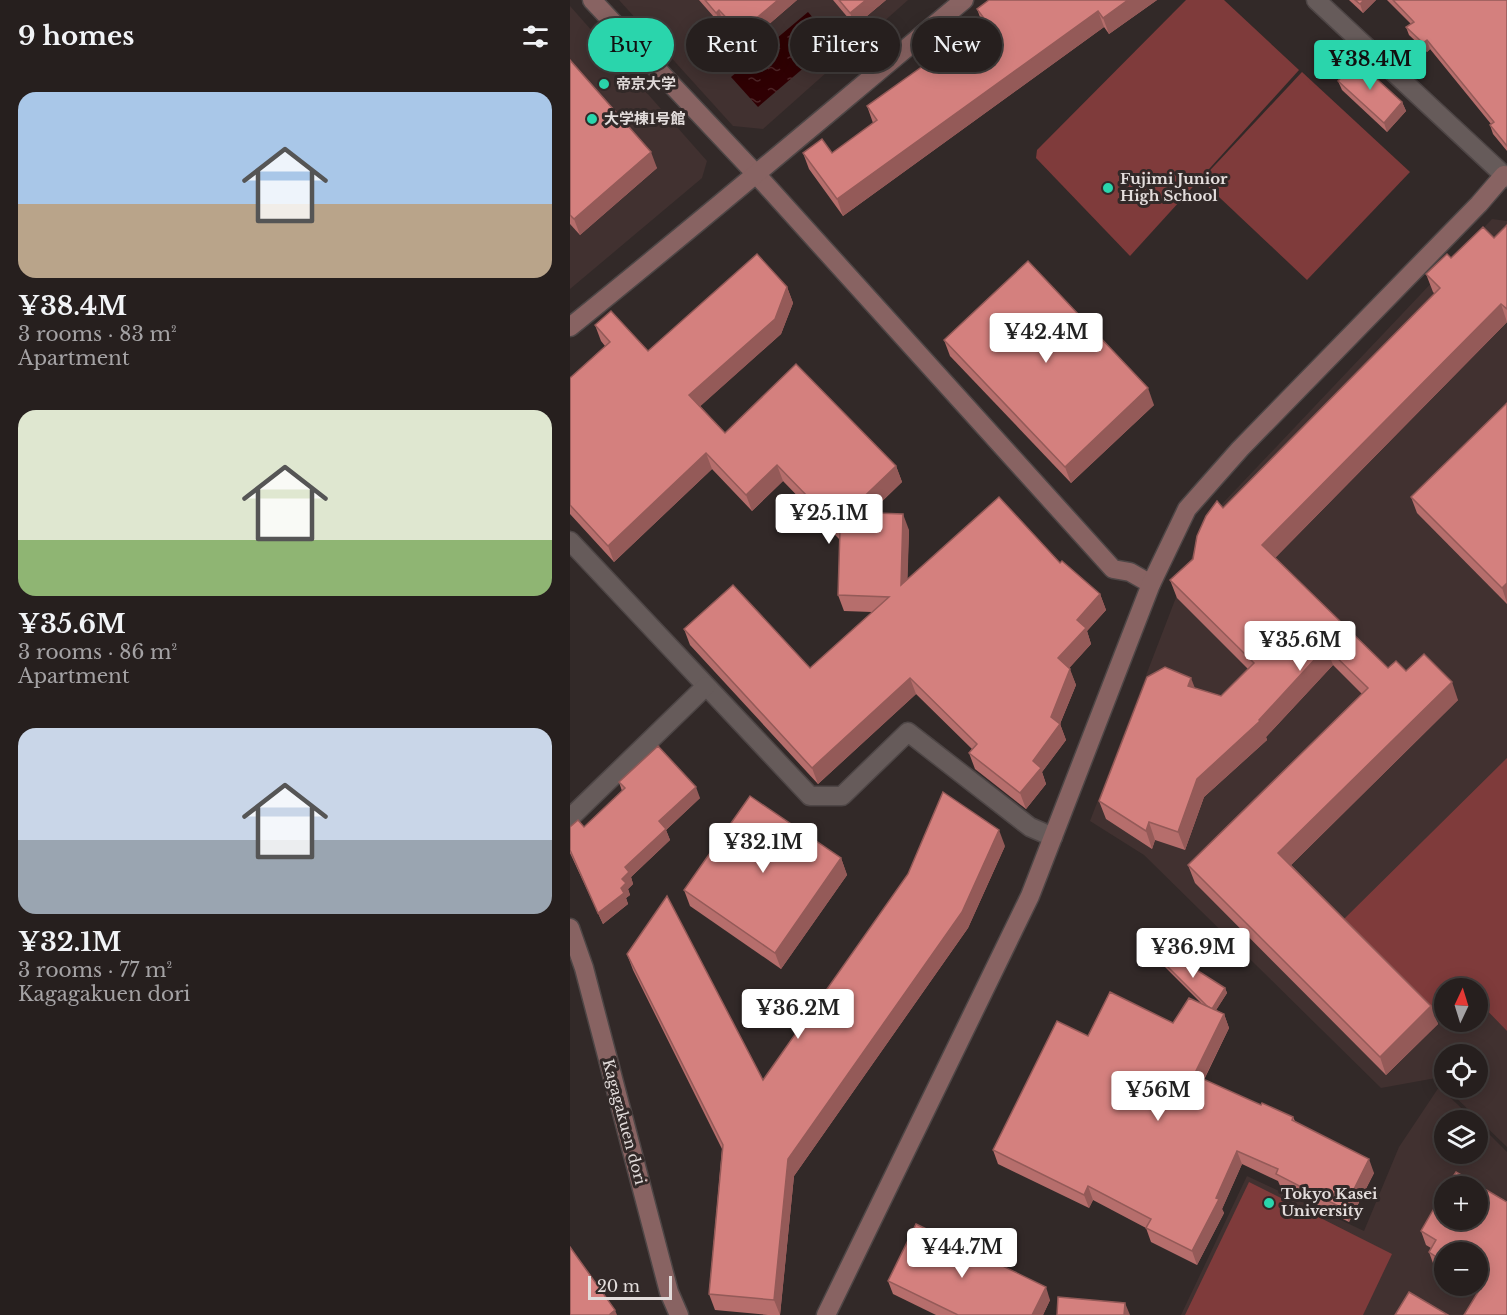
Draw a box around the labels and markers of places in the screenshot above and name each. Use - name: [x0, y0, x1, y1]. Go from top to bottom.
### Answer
- pin: ¥38.4M: [1321, 40, 1419, 91]
- place label: 帝京大学: [616, 74, 676, 93]
- marker: 帝京大学: [597, 77, 611, 91]
- place label: 大学棟1号館: [604, 109, 686, 128]
- marker: 大学棟1号館: [585, 112, 599, 126]
- place label: Fujimi Junior High School: [1120, 169, 1228, 205]
- marker: Fujimi Junior High School: [1101, 181, 1115, 195]
- pin: ¥42.4M: [997, 313, 1095, 364]
- pin: ¥25.1M: [780, 494, 878, 545]
- pin: ¥35.6M: [1251, 621, 1349, 672]
- pin: ¥32.1M: [714, 823, 812, 874]
- pin: ¥36.9M: [1144, 928, 1242, 979]
- pin: ¥36.2M: [749, 989, 847, 1040]
- pin: ¥56M: [1122, 1071, 1194, 1122]
- place label: Tokyo Kasei University: [1281, 1184, 1378, 1220]
- marker: Tokyo Kasei University: [1262, 1196, 1276, 1210]
- pin: ¥44.7M: [913, 1228, 1011, 1279]

